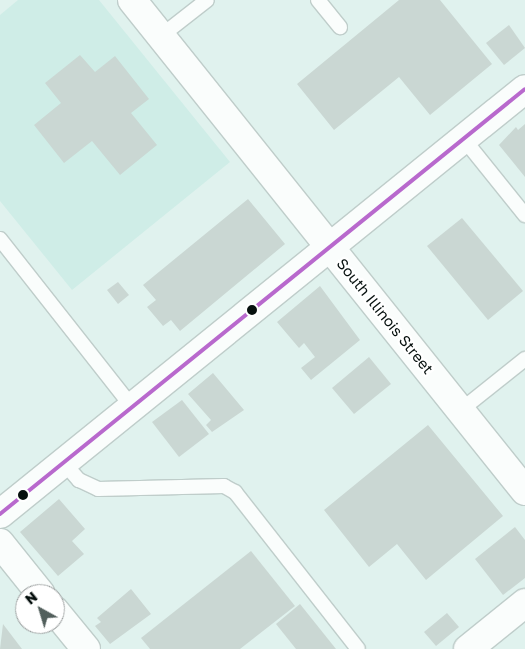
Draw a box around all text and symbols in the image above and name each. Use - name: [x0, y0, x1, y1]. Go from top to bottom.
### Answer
- street label: South Illinois Street: [333, 255, 437, 377]
- unlabelled marker: [247, 305, 257, 315]
- unlabelled marker: [18, 490, 28, 500]
- north arrow: [15, 584, 65, 634]
- text: N: [21, 588, 40, 608]

